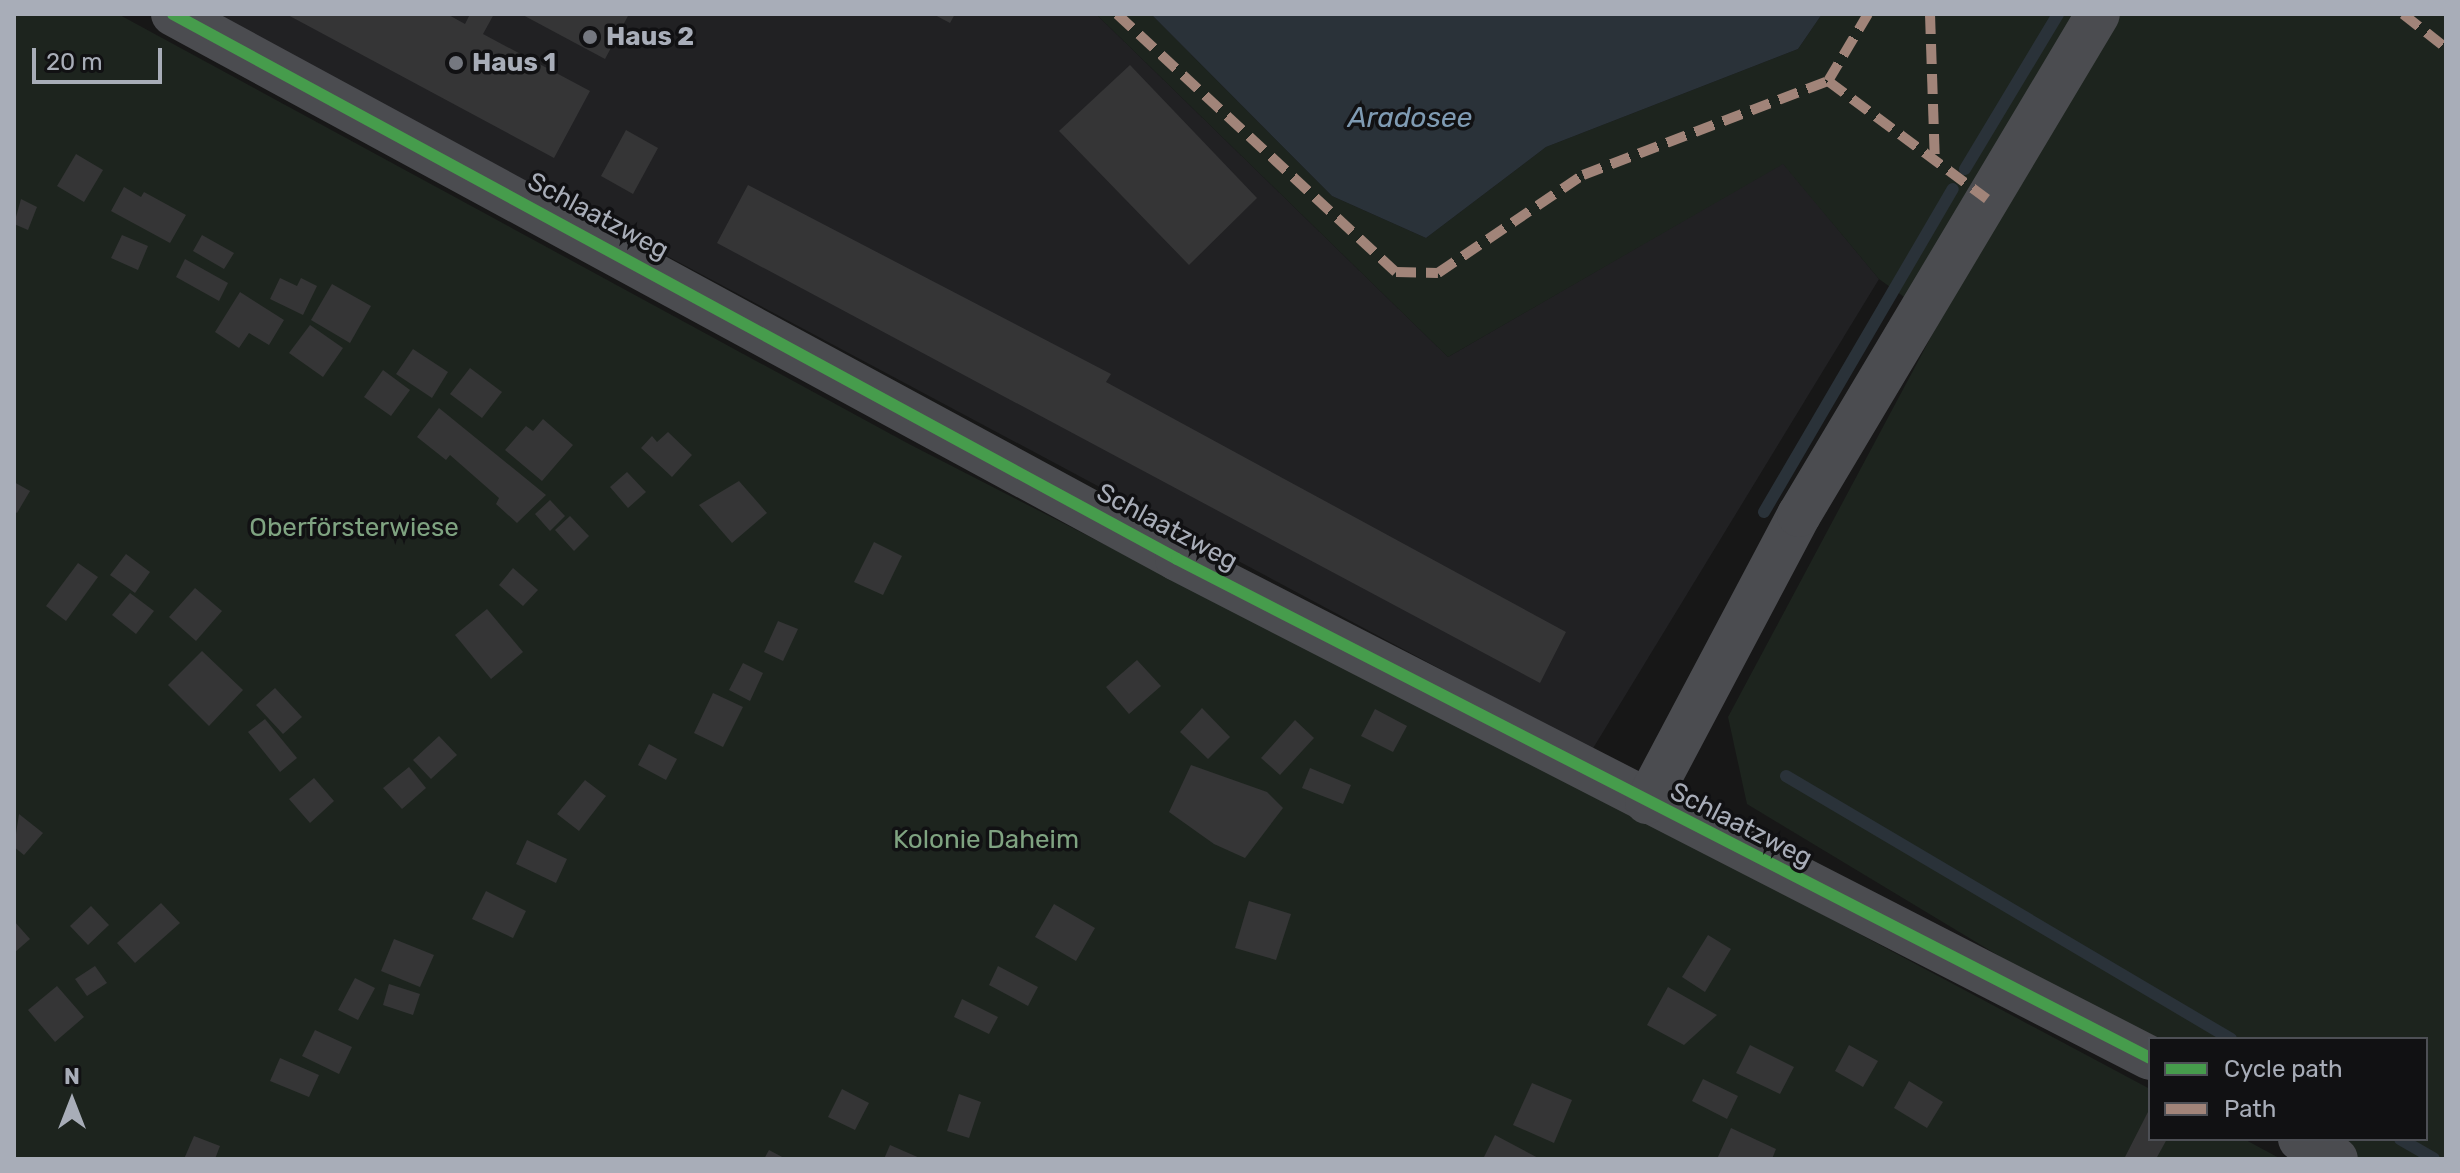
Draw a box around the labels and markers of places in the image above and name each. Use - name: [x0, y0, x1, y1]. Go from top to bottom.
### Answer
- place label: Haus 2: [606, 21, 694, 53]
- marker: Haus 2: [581, 28, 599, 46]
- place label: Haus 1: [472, 47, 556, 79]
- marker: Haus 1: [447, 54, 465, 72]

